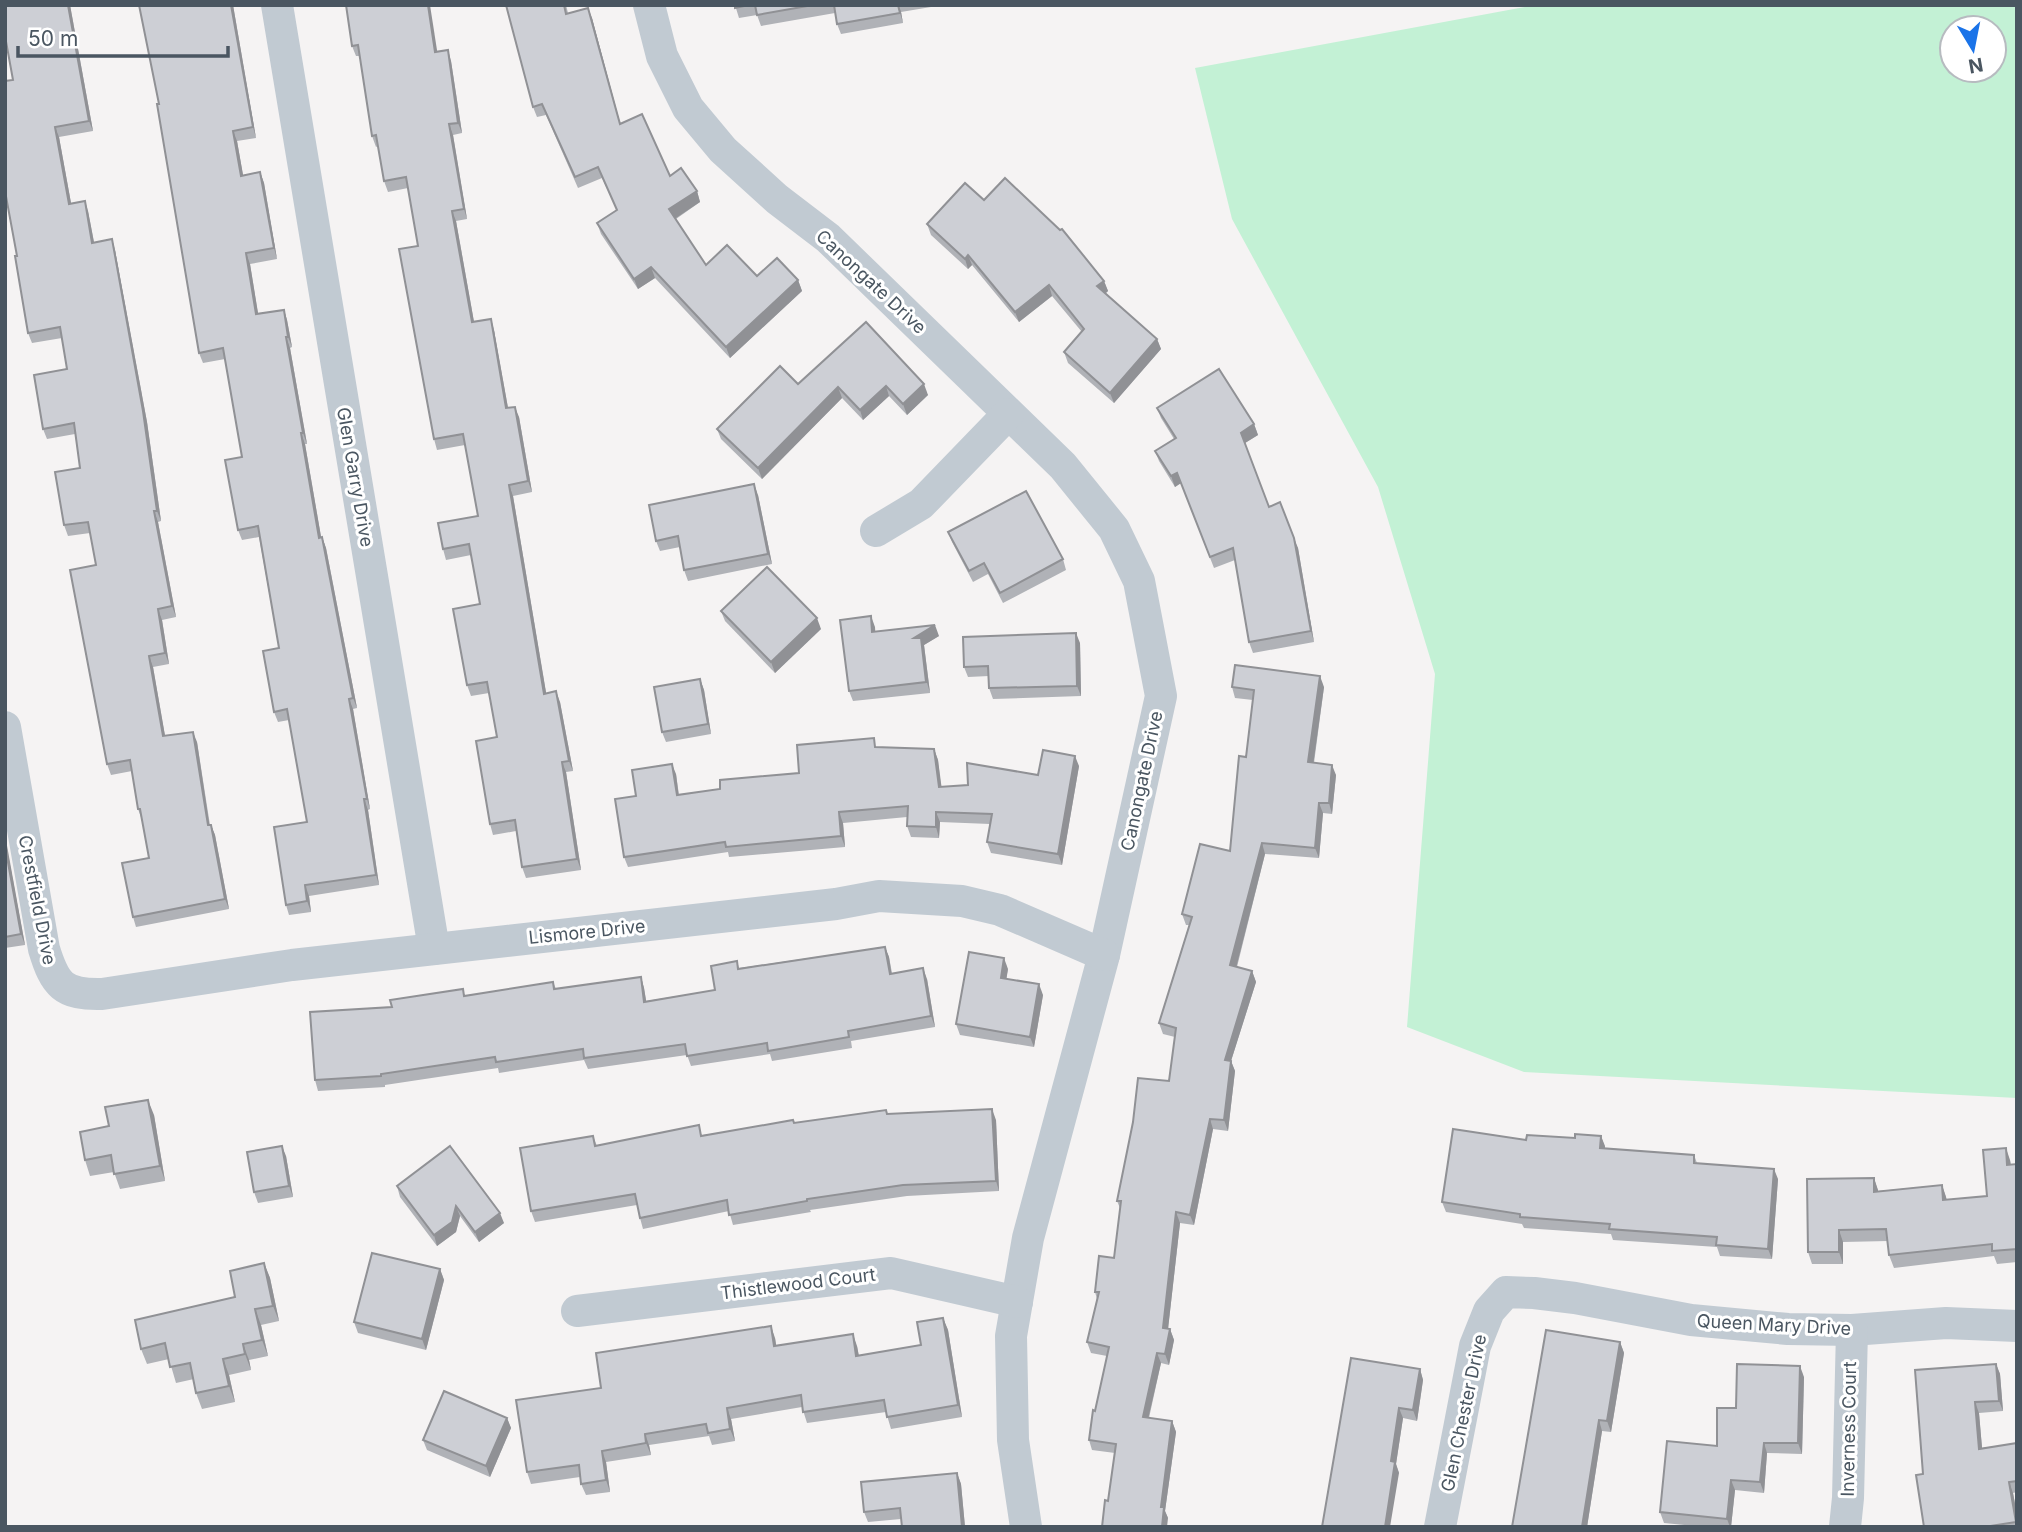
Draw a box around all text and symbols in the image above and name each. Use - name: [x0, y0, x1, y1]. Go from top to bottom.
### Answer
- scale bar: [18, 14, 228, 58]
- north arrow: [1938, 14, 2008, 84]
- text: 50 m: [28, 26, 78, 51]
- text: N: [1967, 53, 1985, 78]
- street label: Canongate Drive: [812, 225, 931, 338]
- street label: Glen Garry Drive: [333, 405, 378, 548]
- street label: Canongate Drive: [1116, 709, 1167, 853]
- street label: Crestfield Drive: [15, 833, 60, 967]
- street label: Lismore Drive: [528, 915, 646, 948]
- street label: Thistlewood Court: [719, 1264, 877, 1303]
- street label: Queen Mary Drive: [1696, 1310, 1852, 1339]
- street label: Glen Chester Drive: [1437, 1332, 1490, 1494]
- street label: Inverness Court: [1837, 1361, 1860, 1497]

